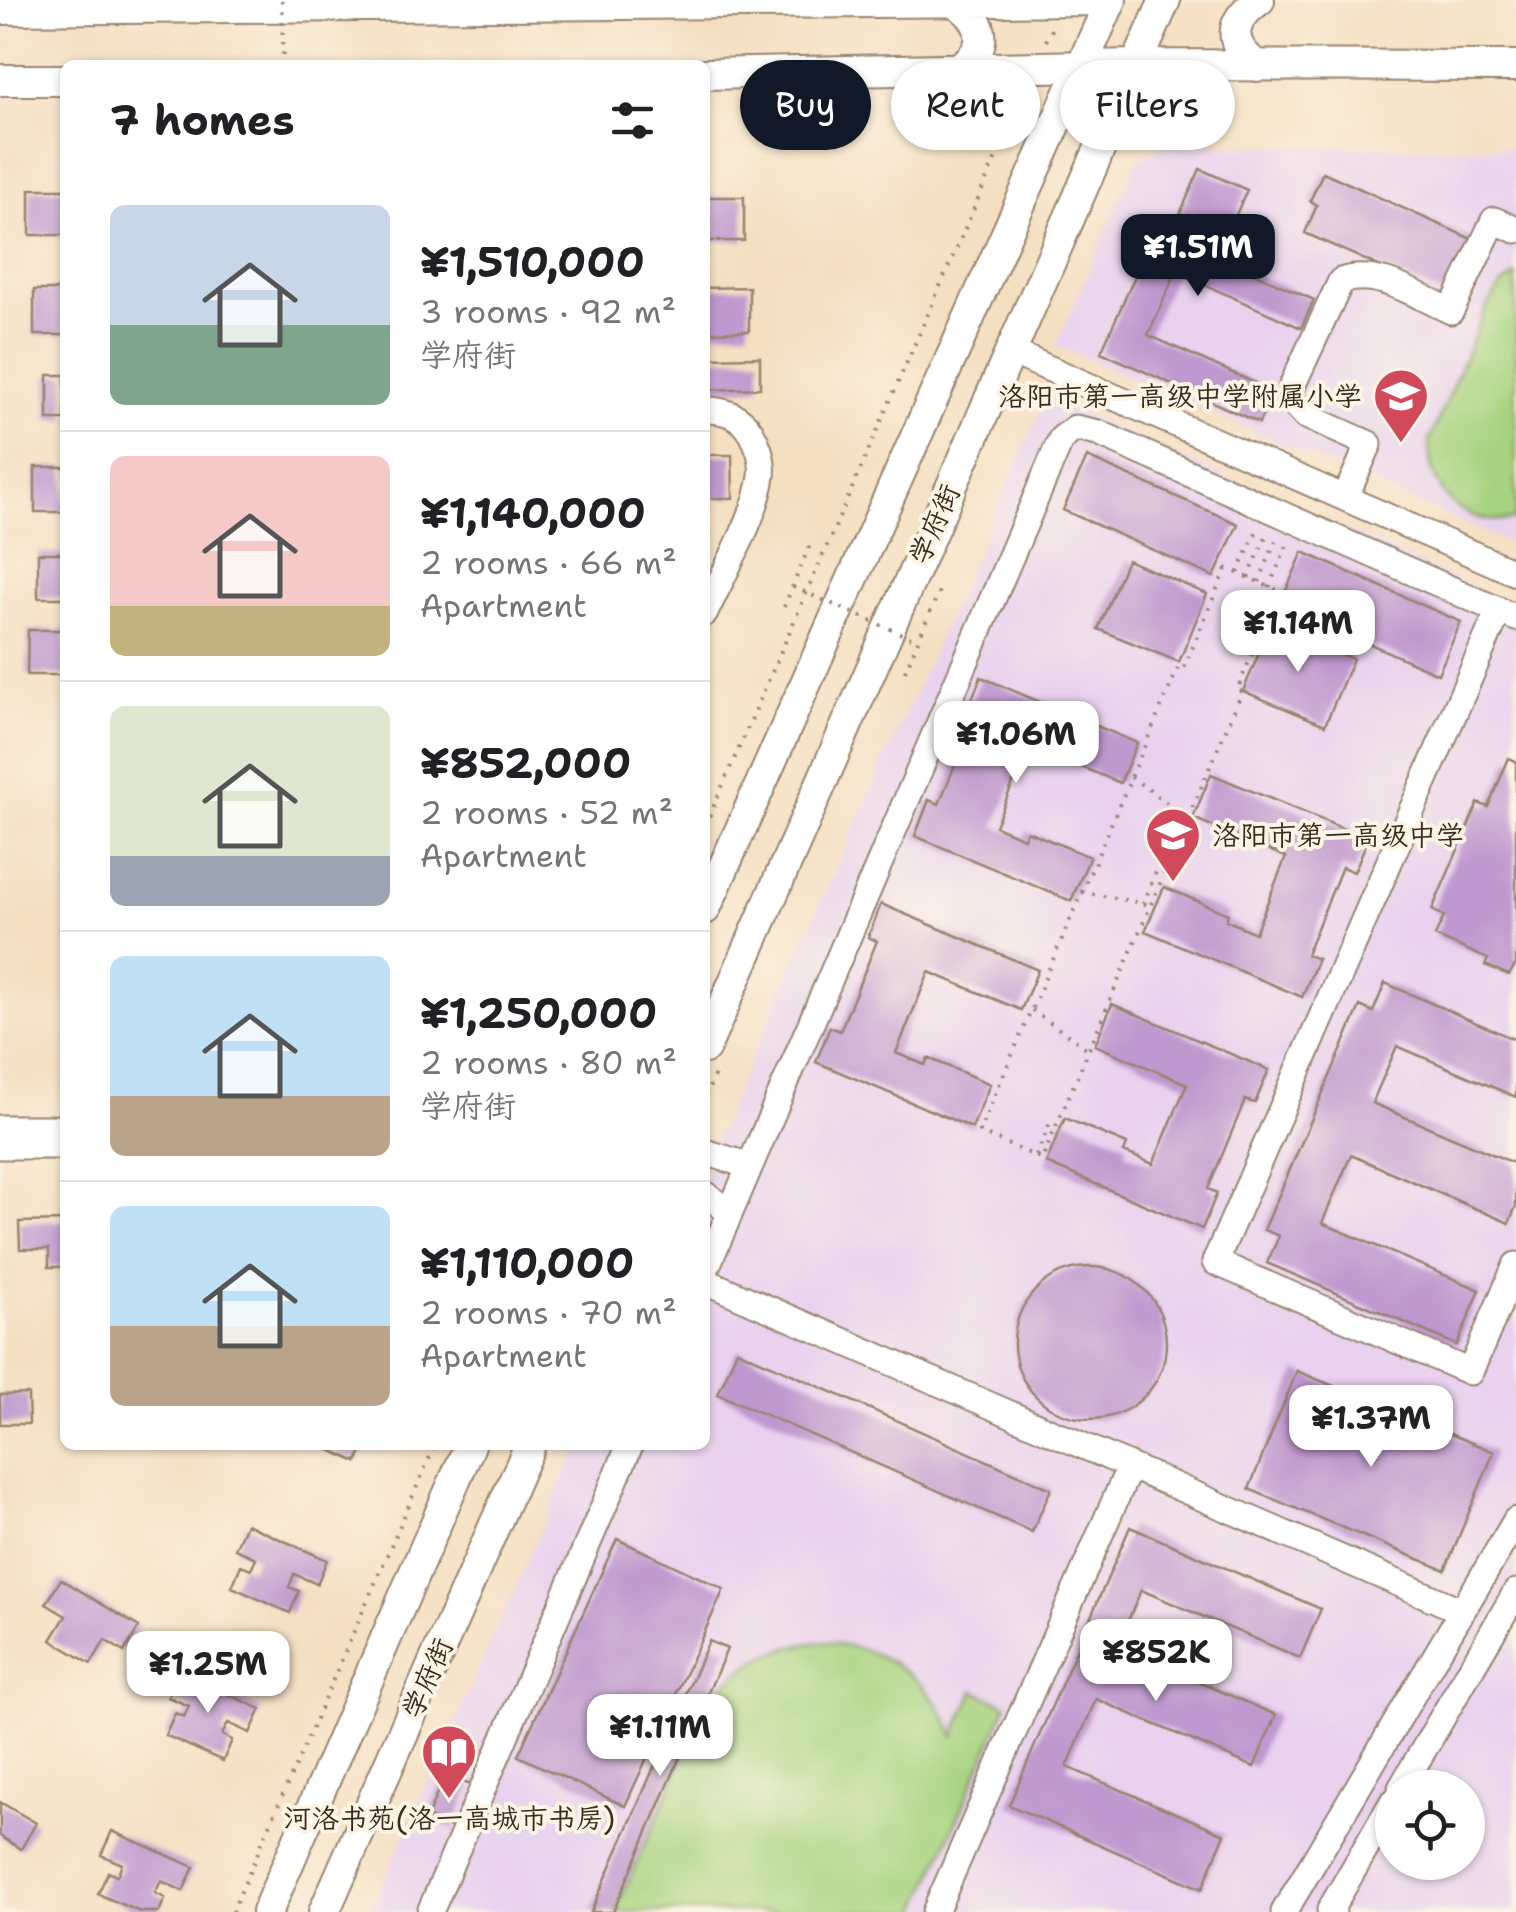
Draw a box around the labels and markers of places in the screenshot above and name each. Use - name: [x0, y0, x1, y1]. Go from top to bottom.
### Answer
- pin: ¥1.51M: [1117, 214, 1279, 299]
- school or university icon: 洛阳市第一高级中学附属小学: [1371, 366, 1431, 445]
- place label: 洛阳市第一高级中学附属小学: [998, 377, 1362, 415]
- pin: ¥1.14M: [1217, 590, 1379, 675]
- pin: ¥1.06M: [935, 701, 1097, 786]
- school or university icon: 洛阳市第一高级中学: [1143, 805, 1203, 884]
- place label: 洛阳市第一高级中学: [1212, 816, 1464, 854]
- pin: ¥1.37M: [1290, 1385, 1452, 1470]
- pin: ¥852K: [1086, 1619, 1226, 1704]
- pin: ¥1.25M: [127, 1631, 289, 1716]
- pin: ¥1.11M: [579, 1694, 741, 1779]
- library icon: 河洛书苑(洛一高城市书房): [419, 1722, 479, 1801]
- place label: 河洛书苑(洛一高城市书房): [283, 1799, 615, 1837]

